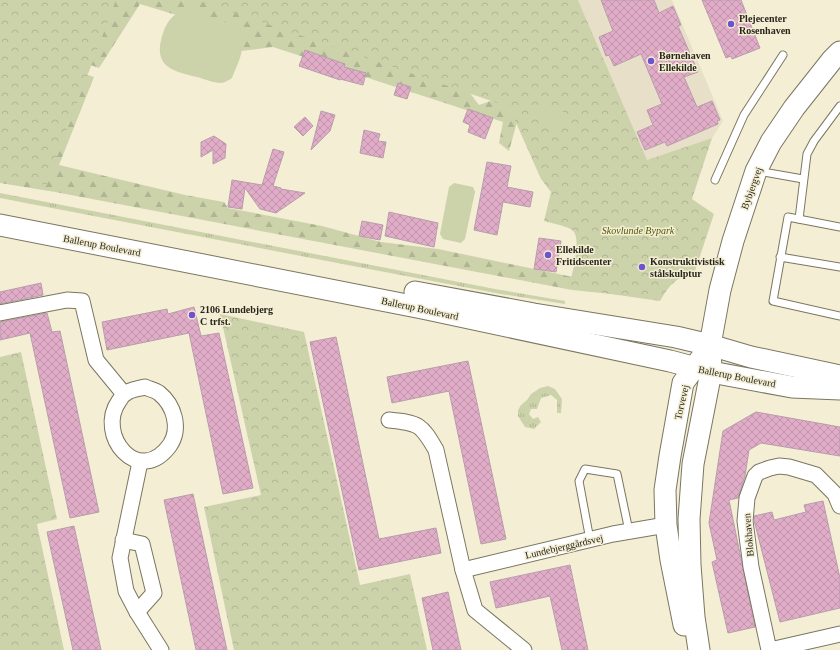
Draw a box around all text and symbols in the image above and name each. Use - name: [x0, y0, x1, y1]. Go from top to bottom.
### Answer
- place label: Plejecenter Rosenhaven: [739, 13, 791, 36]
- marker: Plejecenter Rosenhaven: [726, 19, 736, 29]
- place label: Børnehaven Ellekilde: [659, 50, 711, 73]
- marker: Børnehaven Ellekilde: [646, 56, 656, 66]
- street label: Bybjergvej: [739, 165, 764, 211]
- park label: Skovlunde Bypark: [602, 225, 675, 236]
- street label: Ballerup Boulevard: [62, 233, 142, 258]
- place label: Ellekilde Fritidscenter: [556, 244, 612, 267]
- marker: Ellekilde Fritidscenter: [543, 250, 553, 260]
- place label: Konstruktivistisk stålskulptur: [650, 256, 725, 279]
- marker: Konstruktivistisk stålskulptur: [637, 262, 647, 272]
- street label: Ballerup Boulevard: [380, 295, 459, 322]
- place label: 2106 Lundebjerg C trfst.: [200, 304, 273, 327]
- marker: 2106 Lundebjerg C trfst.: [187, 310, 197, 320]
- street label: Ballerup Boulevard: [697, 364, 777, 389]
- street label: Torvevej: [672, 384, 691, 421]
- street label: Blokhaven: [741, 513, 756, 557]
- street label: Lundebjerggårdsvej: [524, 532, 604, 561]

